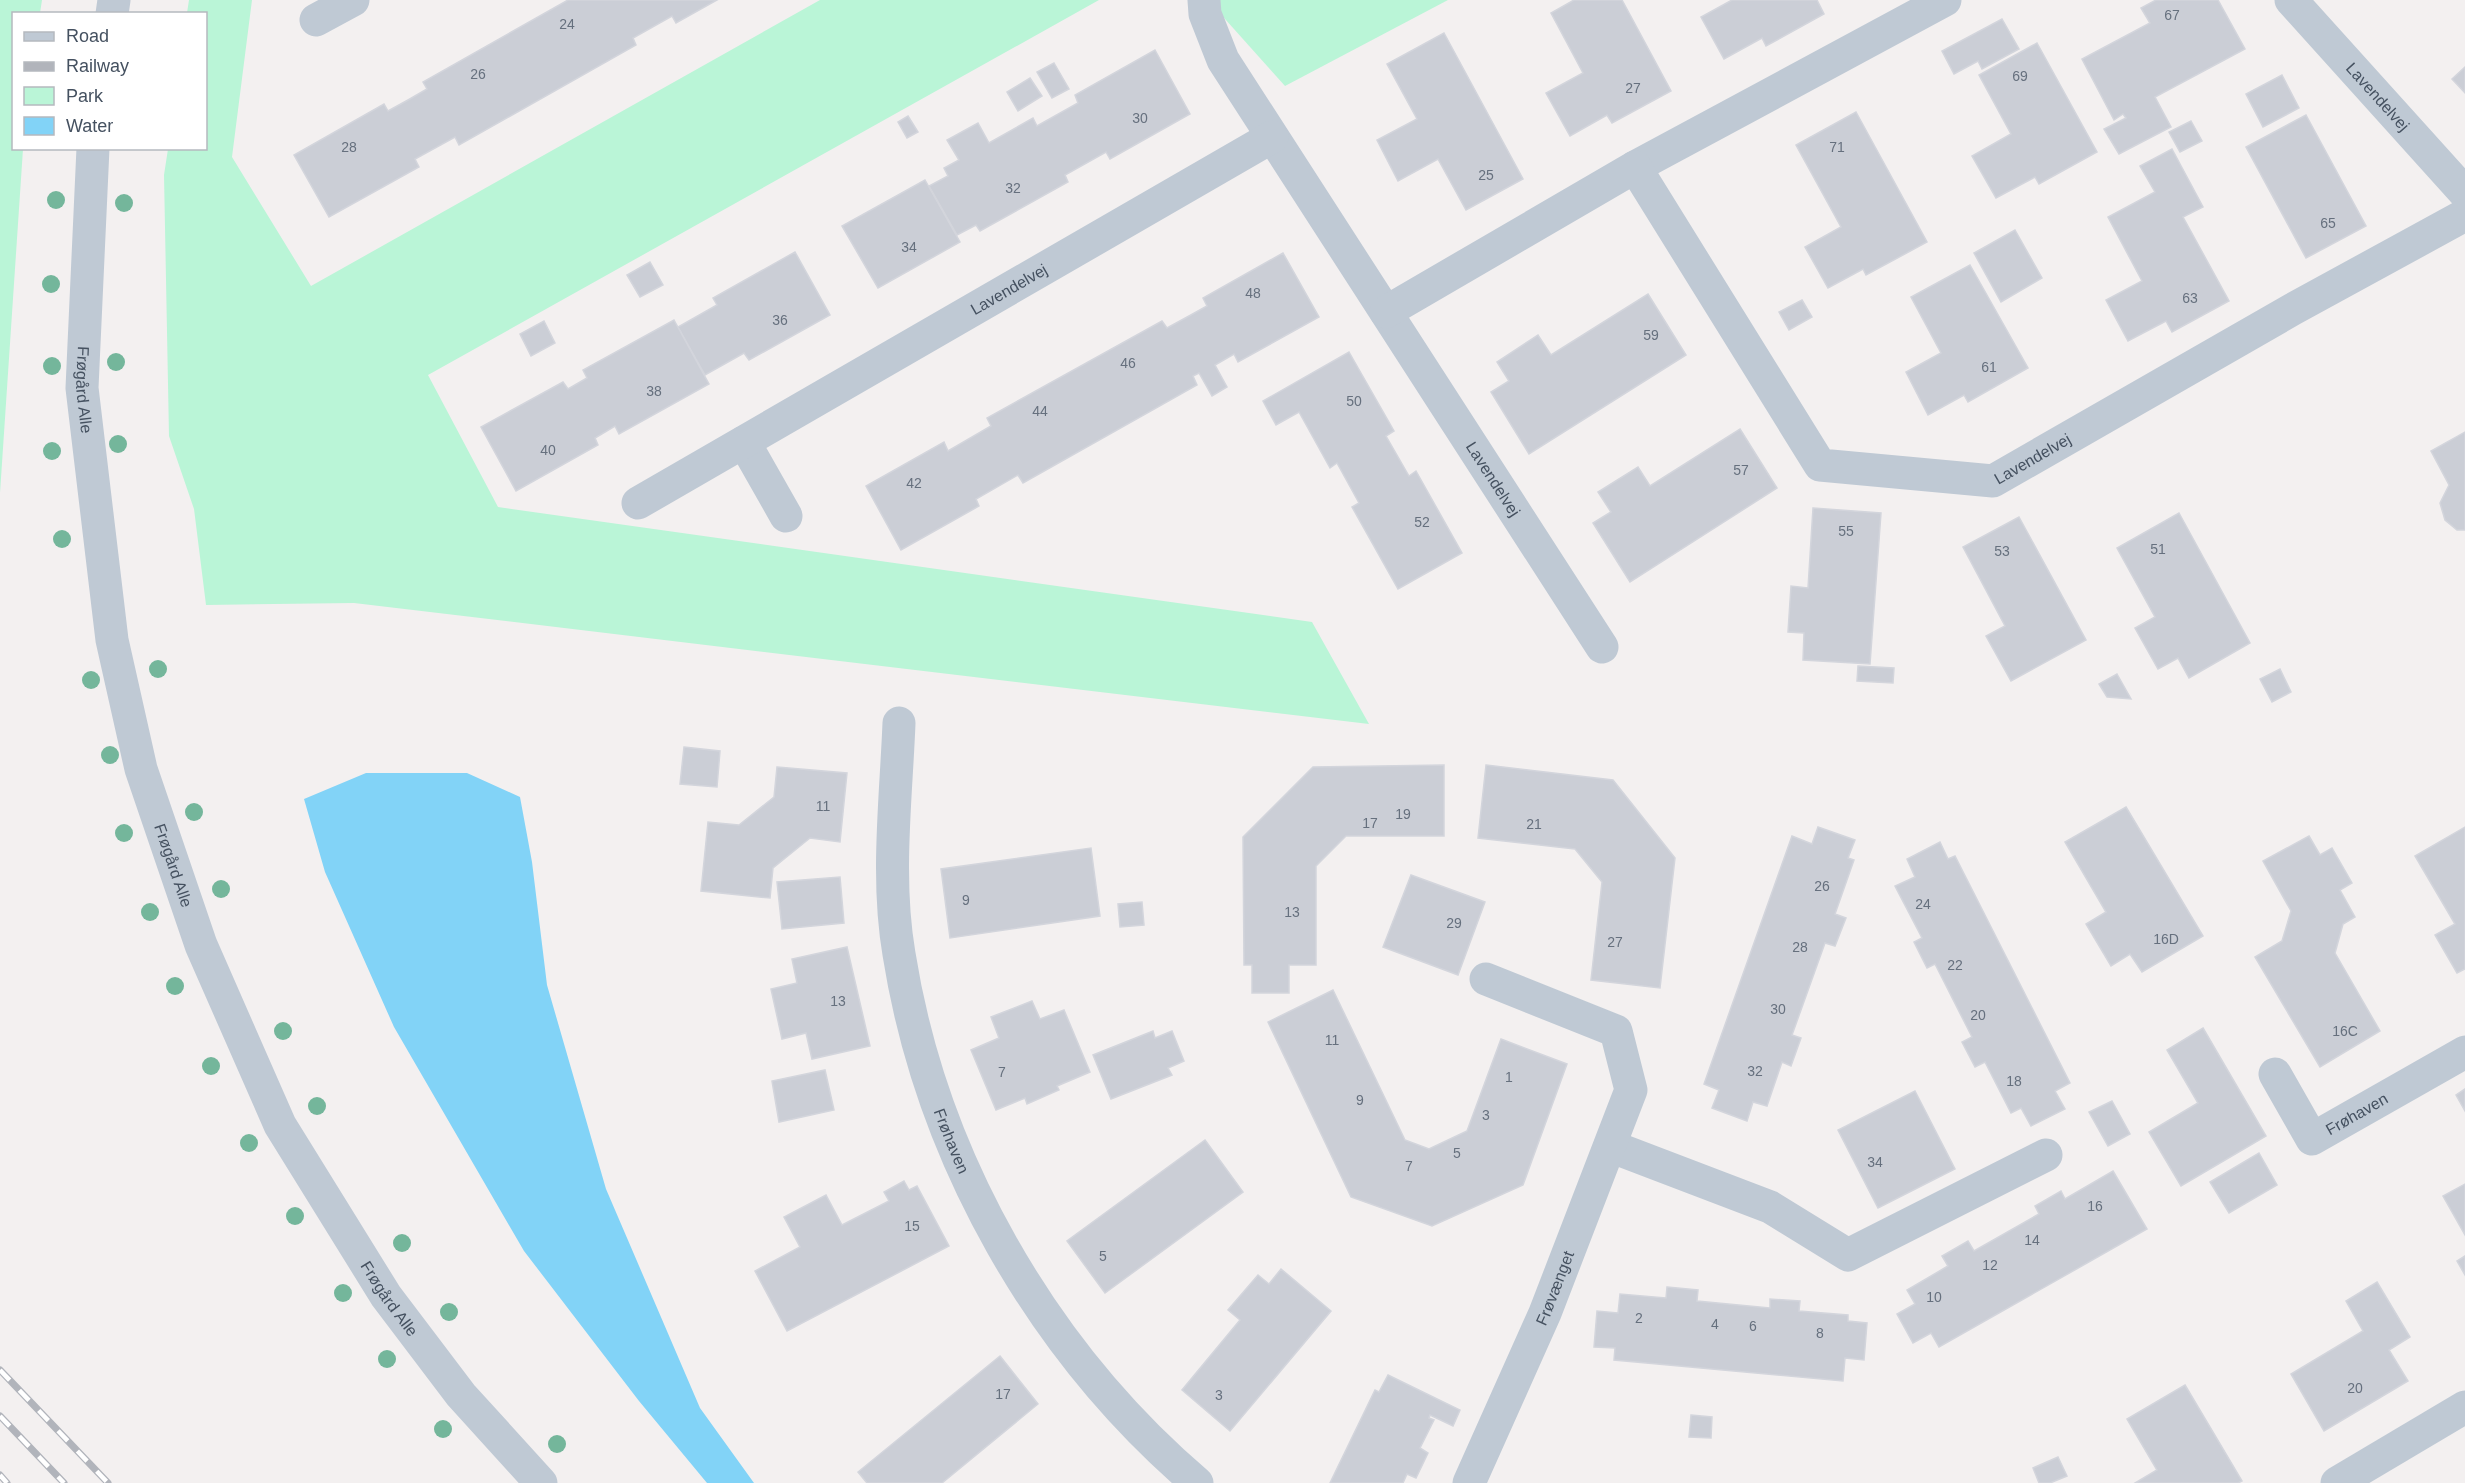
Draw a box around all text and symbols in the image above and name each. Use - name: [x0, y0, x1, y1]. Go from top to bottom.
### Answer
- house number: 67: [2164, 7, 2180, 23]
- legend: [12, 12, 207, 150]
- house number: 24: [559, 16, 575, 32]
- text: Road: [66, 26, 109, 46]
- text: Railway: [66, 56, 129, 76]
- street label: Lavendelvej: [2343, 59, 2413, 134]
- house number: 26: [470, 66, 486, 82]
- house number: 69: [2012, 68, 2028, 84]
- house number: 27: [1625, 80, 1641, 96]
- text: Park: [66, 86, 104, 106]
- house number: 30: [1132, 110, 1148, 126]
- text: Water: [66, 116, 113, 136]
- house number: 28: [341, 139, 357, 155]
- house number: 71: [1829, 139, 1845, 155]
- house number: 25: [1478, 167, 1494, 183]
- house number: 32: [1005, 180, 1021, 196]
- house number: 65: [2320, 215, 2336, 231]
- house number: 34: [901, 239, 917, 255]
- street label: Lavendelvej: [967, 260, 1050, 318]
- house number: 48: [1245, 285, 1261, 301]
- house number: 63: [2182, 290, 2198, 306]
- house number: 36: [772, 312, 788, 328]
- house number: 59: [1643, 327, 1659, 343]
- street label: Frøgård Alle: [73, 346, 96, 434]
- house number: 46: [1120, 355, 1136, 371]
- house number: 61: [1981, 359, 1997, 375]
- house number: 38: [646, 383, 662, 399]
- house number: 50: [1346, 393, 1362, 409]
- house number: 44: [1032, 403, 1048, 419]
- street label: Lavendelvej: [1991, 430, 2074, 487]
- street label: Lavendelvej: [1463, 438, 1524, 519]
- house number: 40: [540, 442, 556, 458]
- house number: 57: [1733, 462, 1749, 478]
- house number: 42: [906, 475, 922, 491]
- house number: 52: [1414, 514, 1430, 530]
- house number: 55: [1838, 523, 1854, 539]
- house number: 51: [2150, 541, 2166, 557]
- house number: 53: [1994, 543, 2010, 559]
- house number: 11: [816, 798, 830, 814]
- house number: 19: [1395, 806, 1411, 822]
- house number: 17: [1362, 815, 1378, 831]
- house number: 21: [1526, 816, 1542, 832]
- street label: Frøgård Alle: [152, 821, 196, 909]
- house number: 26: [1814, 878, 1830, 894]
- house number: 9: [962, 892, 970, 908]
- house number: 24: [1915, 896, 1931, 912]
- house number: 13: [1284, 904, 1300, 920]
- house number: 29: [1446, 915, 1462, 931]
- house number: 16D: [2153, 931, 2179, 947]
- house number: 27: [1607, 934, 1623, 950]
- house number: 28: [1792, 939, 1808, 955]
- house number: 22: [1947, 957, 1963, 973]
- house number: 13: [830, 993, 846, 1009]
- house number: 30: [1770, 1001, 1786, 1017]
- house number: 20: [1970, 1007, 1986, 1023]
- house number: 16C: [2332, 1023, 2358, 1039]
- house number: 11: [1325, 1032, 1339, 1048]
- house number: 32: [1747, 1063, 1763, 1079]
- house number: 7: [998, 1064, 1006, 1080]
- house number: 1: [1505, 1069, 1513, 1085]
- house number: 18: [2006, 1073, 2022, 1089]
- street label: Frøhaven: [2323, 1089, 2390, 1138]
- house number: 9: [1356, 1092, 1364, 1108]
- street label: Frøhaven: [931, 1106, 973, 1176]
- house number: 3: [1482, 1107, 1490, 1123]
- house number: 5: [1453, 1145, 1461, 1161]
- house number: 34: [1867, 1154, 1883, 1170]
- house number: 7: [1405, 1158, 1413, 1174]
- house number: 16: [2087, 1198, 2103, 1214]
- house number: 15: [904, 1218, 920, 1234]
- house number: 14: [2024, 1232, 2040, 1248]
- house number: 5: [1099, 1248, 1107, 1264]
- street label: Frøvænget: [1532, 1248, 1577, 1328]
- house number: 12: [1982, 1257, 1998, 1273]
- street label: Frøgård Alle: [358, 1258, 422, 1339]
- house number: 10: [1926, 1289, 1942, 1305]
- house number: 2: [1635, 1310, 1643, 1326]
- house number: 4: [1711, 1316, 1719, 1332]
- house number: 6: [1749, 1318, 1757, 1334]
- house number: 8: [1816, 1325, 1824, 1341]
- house number: 20: [2347, 1380, 2363, 1396]
- house number: 17: [995, 1386, 1011, 1402]
- house number: 3: [1215, 1387, 1223, 1403]

